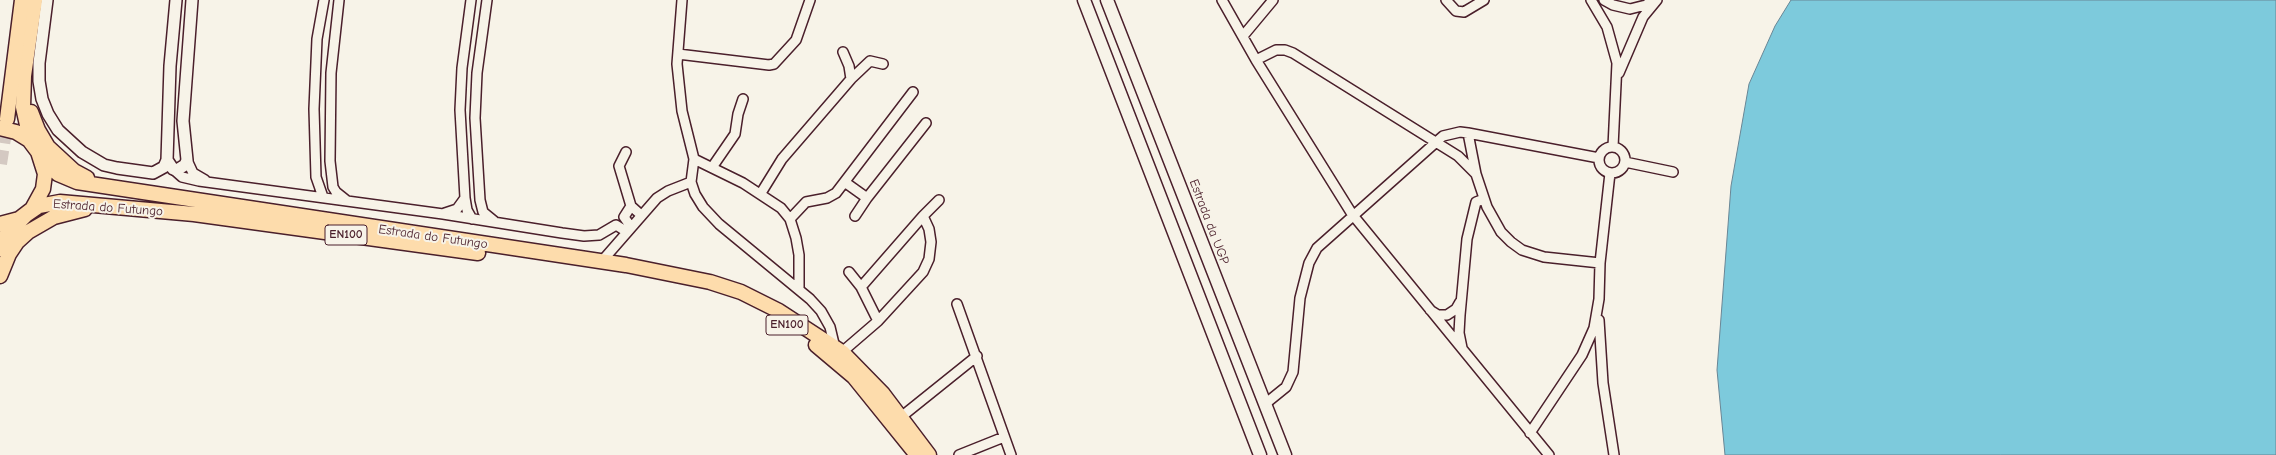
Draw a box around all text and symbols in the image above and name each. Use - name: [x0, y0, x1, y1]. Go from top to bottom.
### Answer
- street label: Estrada da UGP: [1186, 177, 1232, 267]
- street label: Estrada do Futungo: [53, 196, 163, 220]
- street label: Estrada do Futungo: [377, 222, 489, 252]
- road number: EN100: [325, 225, 367, 245]
- road number: EN100: [766, 315, 808, 335]

